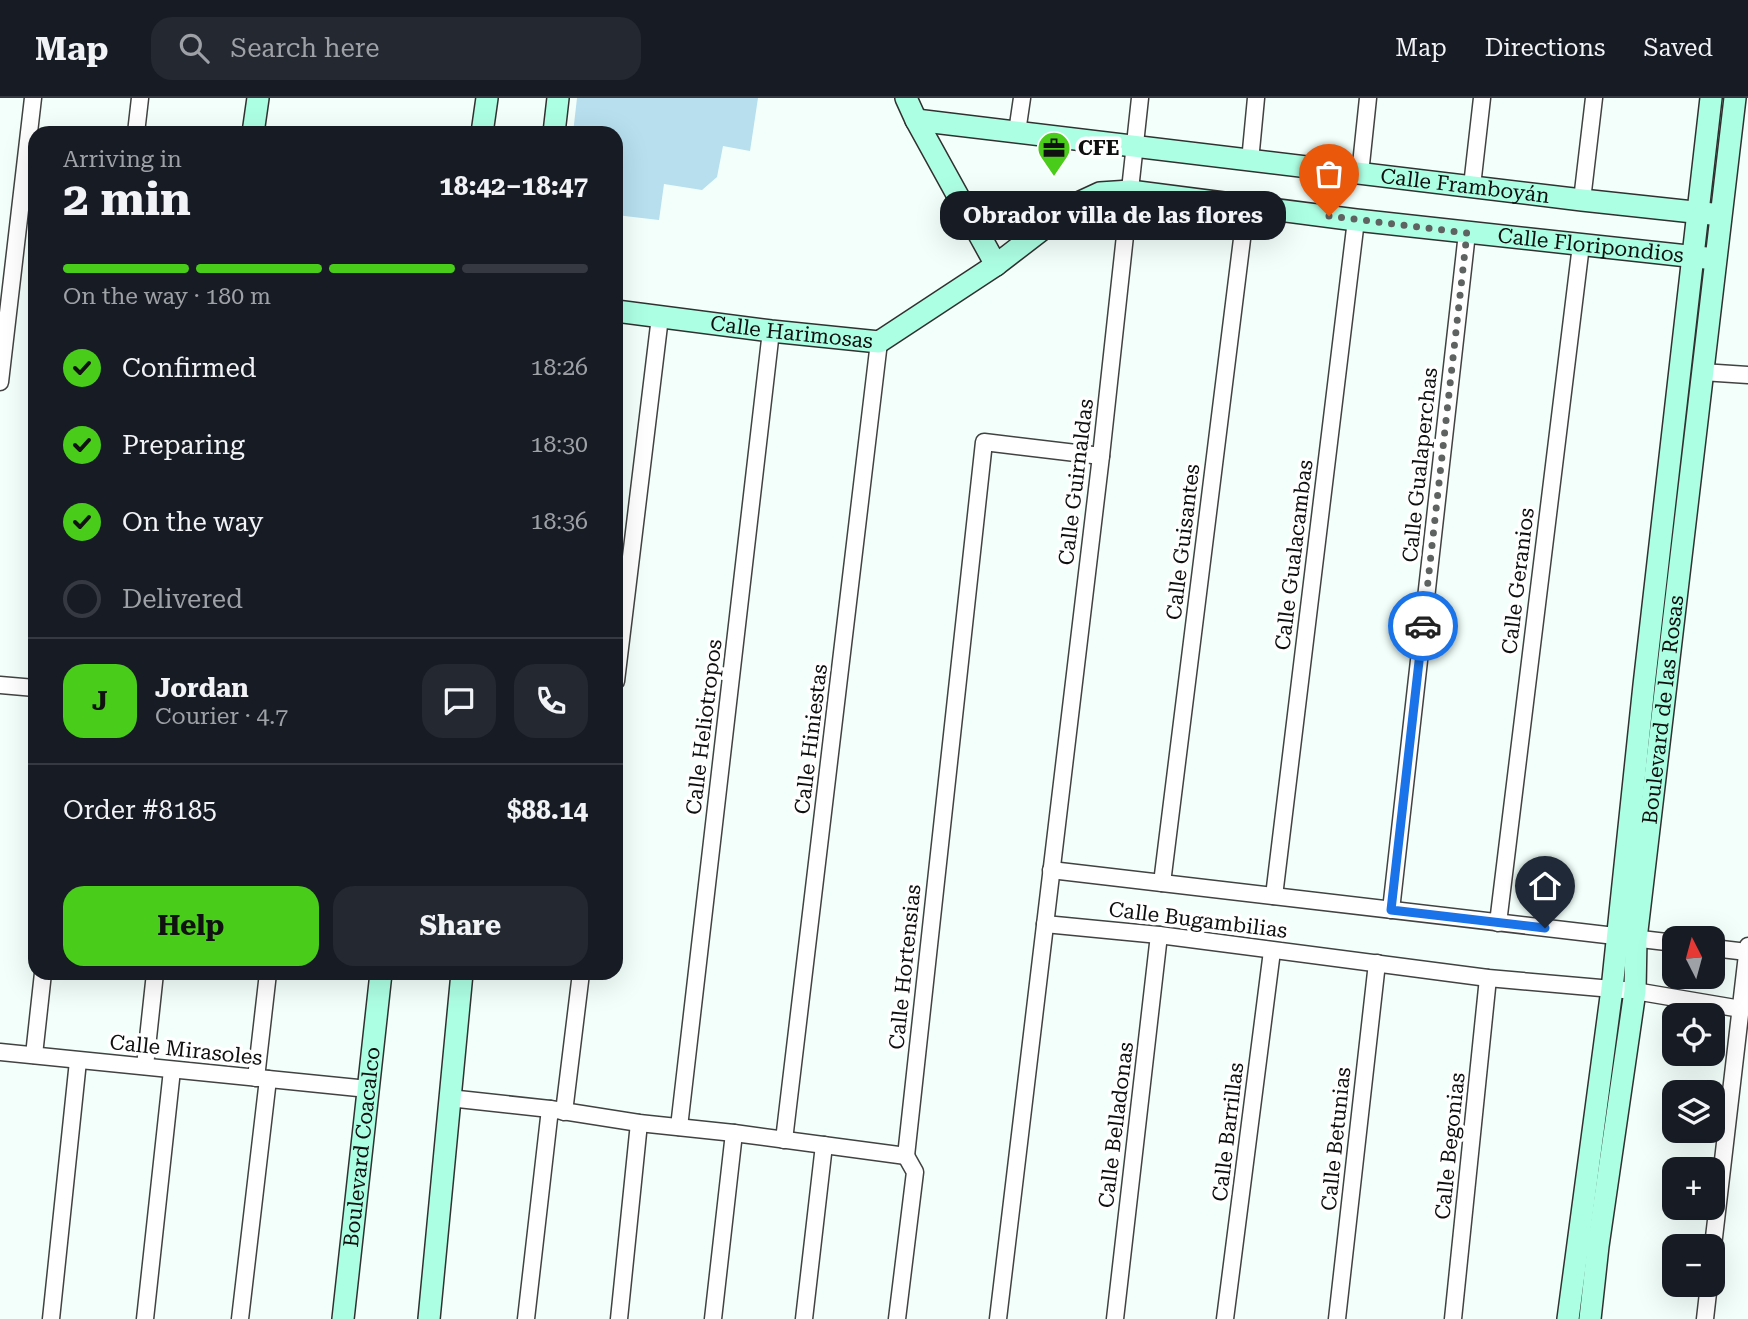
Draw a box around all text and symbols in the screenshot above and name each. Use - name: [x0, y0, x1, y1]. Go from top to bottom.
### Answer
- search box: [151, 17, 641, 80]
- text: Map: [35, 29, 109, 68]
- icon: search: [175, 29, 213, 67]
- text: Search here: [231, 33, 380, 63]
- text: Map: [1395, 34, 1447, 62]
- text: Directions: [1485, 34, 1605, 62]
- text: Saved: [1643, 34, 1713, 62]
- office icon: CFE: [1035, 129, 1073, 178]
- place label: CFE: [1078, 136, 1119, 160]
- pin: [1299, 144, 1359, 216]
- text: Arriving in: [63, 146, 182, 173]
- icon: bag: [1310, 155, 1348, 193]
- street label: Calle Framboyán: [1379, 164, 1551, 208]
- text: 18:42–18:47: [439, 171, 588, 201]
- text: 2 min: [63, 172, 191, 226]
- callout: Obrador villa de las flores: [940, 192, 1287, 240]
- text: Obrador villa de las flores: [963, 202, 1263, 229]
- street label: Calle Floripondios: [1497, 223, 1685, 268]
- text: On the way · 180 m: [63, 283, 271, 310]
- street label: Calle Harimosas: [709, 311, 874, 353]
- icon: check: [63, 349, 101, 387]
- text: Confirmed: [122, 353, 257, 383]
- text: 18:26: [531, 354, 588, 381]
- street label: Calle Gualaperchas: [1398, 366, 1442, 564]
- street label: Calle Guirnaldas: [1054, 397, 1098, 567]
- icon: check: [63, 426, 101, 464]
- text: Preparing: [122, 430, 245, 460]
- text: 18:30: [531, 431, 588, 458]
- street label: Calle Gualacambas: [1270, 458, 1318, 652]
- street label: Calle Guisantes: [1162, 463, 1204, 621]
- icon: check: [63, 503, 101, 541]
- street label: Calle Geranios: [1497, 506, 1539, 656]
- text: On the way: [122, 507, 263, 537]
- text: 18:36: [531, 508, 588, 535]
- text: Delivered: [122, 584, 243, 614]
- courier: [1388, 591, 1458, 661]
- street label: Boulevard de las Rosas: [1638, 594, 1688, 825]
- icon: car: [1404, 607, 1442, 645]
- street label: Calle Heliotropos: [681, 638, 727, 816]
- street label: Calle Hiniestas: [790, 662, 832, 816]
- button: chat: [422, 664, 496, 738]
- button: phone: [514, 664, 588, 738]
- text: Jordan: [155, 673, 249, 703]
- text: J: [92, 686, 108, 716]
- text: Courier · 4.7: [155, 703, 288, 730]
- text: Order #8185: [63, 795, 217, 825]
- text: $88.14: [507, 795, 588, 825]
- pin: [1515, 856, 1575, 928]
- icon: home: [1526, 867, 1564, 905]
- street label: Calle Hortensias: [884, 883, 926, 1051]
- button: Help: [63, 886, 319, 966]
- button: Share: [333, 886, 588, 966]
- street label: Calle Bugambilias: [1107, 897, 1289, 943]
- north arrow: [1662, 926, 1726, 989]
- map controls: [1662, 926, 1725, 1297]
- button: locate: [1662, 1003, 1725, 1066]
- street label: Calle Mirasoles: [108, 1030, 264, 1070]
- street label: Calle Belladonas: [1094, 1041, 1138, 1209]
- street label: Boulevard Coacalco: [339, 1045, 385, 1249]
- street label: Calle Barrillas: [1208, 1061, 1248, 1203]
- street label: Calle Betunias: [1317, 1066, 1355, 1212]
- street label: Calle Begonias: [1430, 1071, 1470, 1221]
- button: layers: [1662, 1080, 1725, 1143]
- button: +: [1662, 1157, 1725, 1220]
- button: −: [1662, 1234, 1725, 1297]

